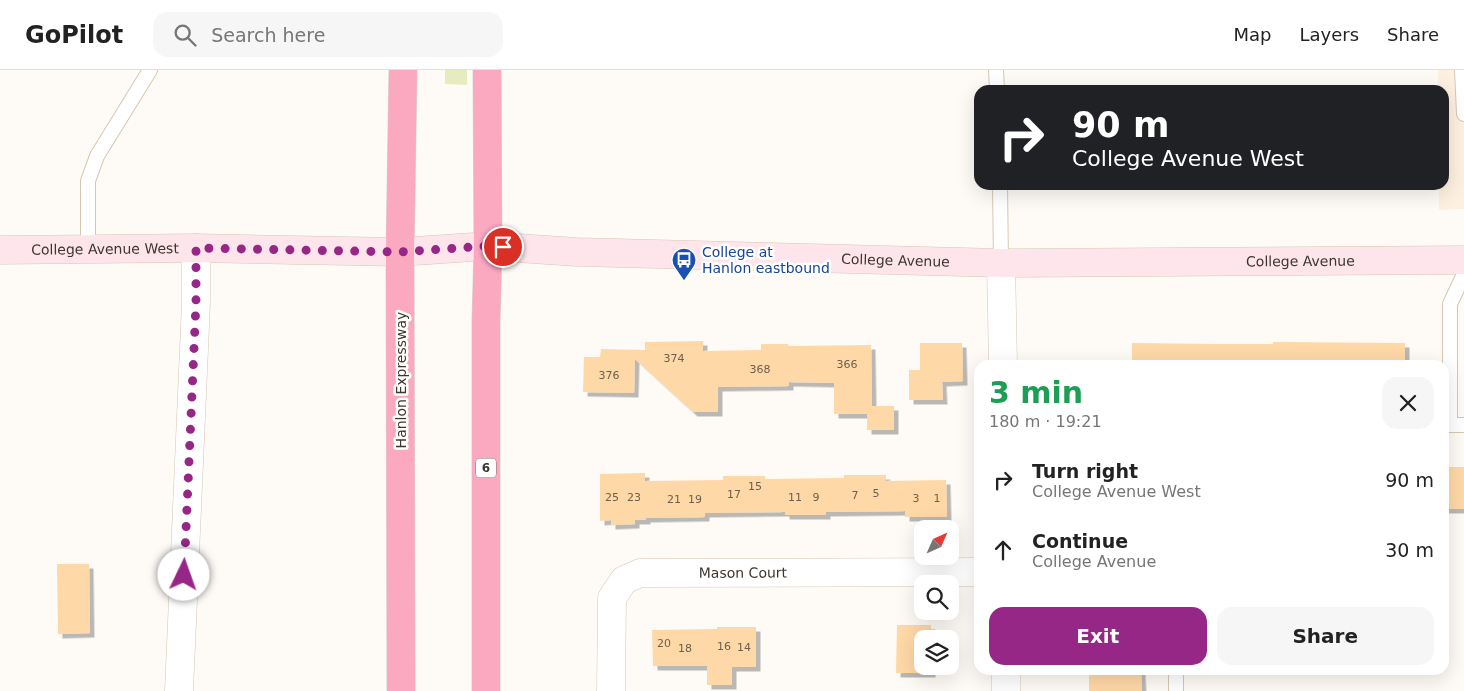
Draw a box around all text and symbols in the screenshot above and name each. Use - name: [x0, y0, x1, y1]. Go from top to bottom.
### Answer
- search box: [153, 12, 503, 57]
- text: GoPilot: [25, 21, 123, 49]
- icon: search: [171, 21, 199, 49]
- text: Search here: [211, 24, 325, 46]
- text: Map: [1233, 24, 1271, 45]
- text: Layers: [1299, 24, 1359, 45]
- text: Share: [1387, 24, 1439, 45]
- icon: right: [989, 105, 1054, 170]
- text: 90 m: [1072, 105, 1169, 145]
- text: College Avenue West: [1072, 146, 1304, 171]
- pin: [482, 226, 524, 268]
- icon: arrive: [489, 233, 517, 261]
- street label: College Avenue West: [31, 240, 179, 258]
- place label: College at Hanlon eastbound: [702, 244, 830, 276]
- bus stop icon: College at Hanlon eastbound: [671, 247, 697, 281]
- street label: College Avenue: [841, 251, 950, 270]
- street label: College Avenue: [1246, 253, 1355, 269]
- street label: Hanlon Expressway: [393, 312, 409, 448]
- house number: 374: [664, 352, 685, 365]
- house number: 366: [837, 358, 858, 371]
- house number: 368: [750, 363, 771, 376]
- house number: 376: [599, 369, 620, 382]
- text: 3 min: [989, 375, 1083, 410]
- button: close: [1382, 377, 1434, 429]
- text: 180 m · 19:21: [989, 412, 1102, 431]
- road number: 6: [476, 458, 496, 478]
- text: Turn right: [1032, 460, 1138, 482]
- icon: right: [989, 466, 1017, 494]
- text: 90 m: [1385, 469, 1434, 491]
- house number: 15: [748, 480, 762, 493]
- text: College Avenue West: [1032, 482, 1201, 501]
- house number: 5: [873, 487, 880, 500]
- house number: 17: [727, 488, 741, 501]
- house number: 7: [852, 489, 859, 502]
- house number: 25: [605, 491, 619, 504]
- house number: 23: [627, 491, 641, 504]
- house number: 11: [788, 491, 802, 504]
- house number: 9: [813, 491, 820, 504]
- house number: 3: [913, 492, 920, 505]
- house number: 1: [934, 492, 941, 505]
- house number: 21: [667, 493, 681, 506]
- house number: 19: [688, 493, 702, 506]
- north arrow: [914, 520, 959, 565]
- map controls: [914, 520, 959, 675]
- text: Continue: [1032, 530, 1128, 552]
- icon: ahead: [989, 536, 1017, 564]
- text: 30 m: [1385, 539, 1434, 561]
- position arrow: [157, 548, 209, 600]
- text: College Avenue: [1032, 552, 1156, 571]
- street label: Mason Court: [699, 565, 788, 581]
- button: search: [914, 575, 959, 620]
- button: Exit: [989, 607, 1207, 665]
- button: Share: [1217, 607, 1434, 665]
- button: layers: [914, 630, 959, 675]
- house number: 20: [657, 637, 671, 650]
- house number: 16: [717, 640, 731, 653]
- house number: 14: [737, 641, 751, 654]
- house number: 18: [678, 642, 692, 655]

